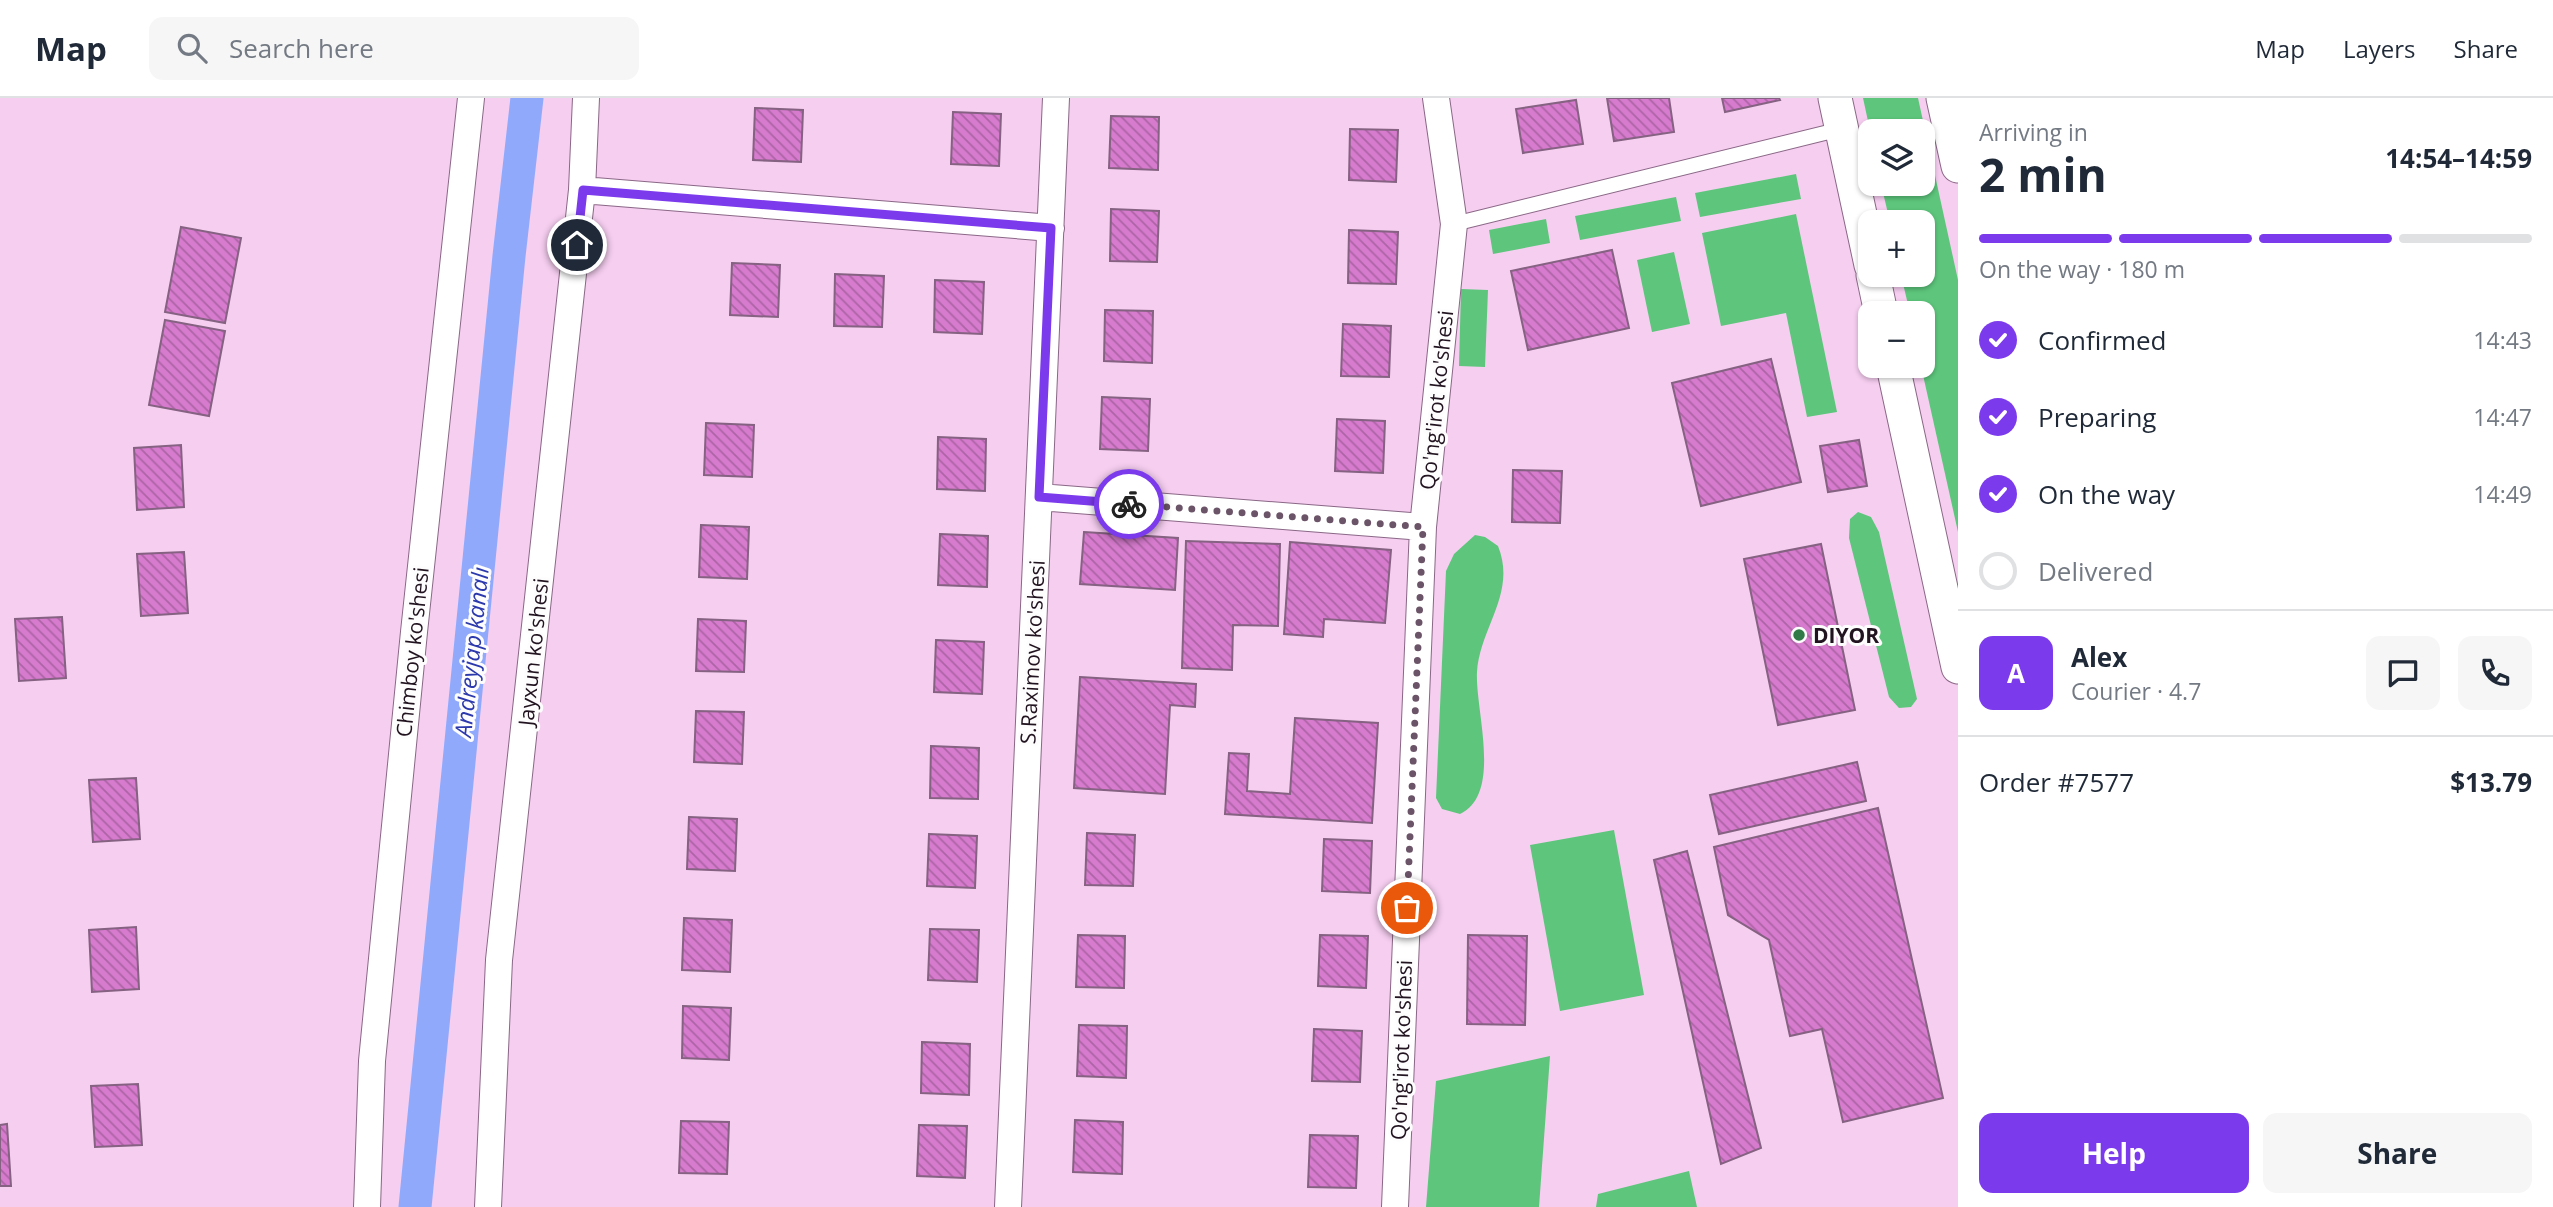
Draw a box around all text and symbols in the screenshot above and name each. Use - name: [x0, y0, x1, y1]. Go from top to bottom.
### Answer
- search box: [149, 17, 639, 80]
- text: Map: [35, 26, 107, 71]
- icon: search: [173, 29, 211, 67]
- text: Search here: [229, 30, 374, 66]
- text: Map: [2255, 32, 2305, 65]
- text: Layers: [2343, 32, 2416, 65]
- text: Share: [2454, 32, 2518, 65]
- text: Arriving in: [1979, 116, 2088, 148]
- map controls: [1858, 119, 1935, 378]
- button: layers: [1858, 119, 1935, 196]
- text: 14:54–14:59: [2385, 140, 2532, 176]
- text: 2 min: [1979, 143, 2107, 205]
- button: +: [1858, 210, 1935, 287]
- pin: [547, 215, 607, 275]
- icon: home: [558, 226, 596, 264]
- text: On the way · 180 m: [1979, 253, 2185, 285]
- button: −: [1858, 301, 1935, 378]
- street label: Qo'ng'irot ko'shesi: [1413, 309, 1459, 491]
- icon: check: [1979, 321, 2017, 359]
- text: Confirmed: [2038, 322, 2166, 358]
- text: 14:43: [2473, 324, 2532, 356]
- icon: check: [1979, 398, 2017, 436]
- text: Preparing: [2038, 399, 2156, 435]
- text: 14:47: [2473, 401, 2532, 433]
- courier: [1094, 469, 1164, 539]
- icon: check: [1979, 475, 2017, 513]
- text: On the way: [2038, 476, 2175, 512]
- text: 14:49: [2473, 478, 2532, 510]
- icon: bike: [1110, 485, 1148, 523]
- text: Delivered: [2038, 553, 2153, 589]
- street label: S.Raximov ko'shesi: [1013, 559, 1051, 745]
- water label: Andreyjap kanalı: [446, 565, 496, 741]
- street label: Chimboy ko'shesi: [389, 566, 435, 738]
- street label: Jayxun ko'shesi: [511, 577, 555, 729]
- place label: DIYOR: [1813, 621, 1879, 649]
- marker: DIYOR: [1791, 627, 1807, 643]
- button: chat: [2366, 636, 2440, 710]
- button: phone: [2458, 636, 2532, 710]
- text: Alex: [2071, 639, 2127, 675]
- text: A: [2007, 655, 2025, 691]
- text: Courier · 4.7: [2071, 675, 2201, 707]
- text: Order #7577: [1979, 764, 2134, 800]
- text: $13.79: [2450, 764, 2532, 800]
- pin: [1377, 878, 1437, 938]
- icon: bag: [1388, 889, 1426, 927]
- street label: Qo'ng'irot ko'shesi: [1384, 959, 1418, 1141]
- button: Help: [1979, 1113, 2249, 1193]
- button: Share: [2263, 1113, 2532, 1193]

